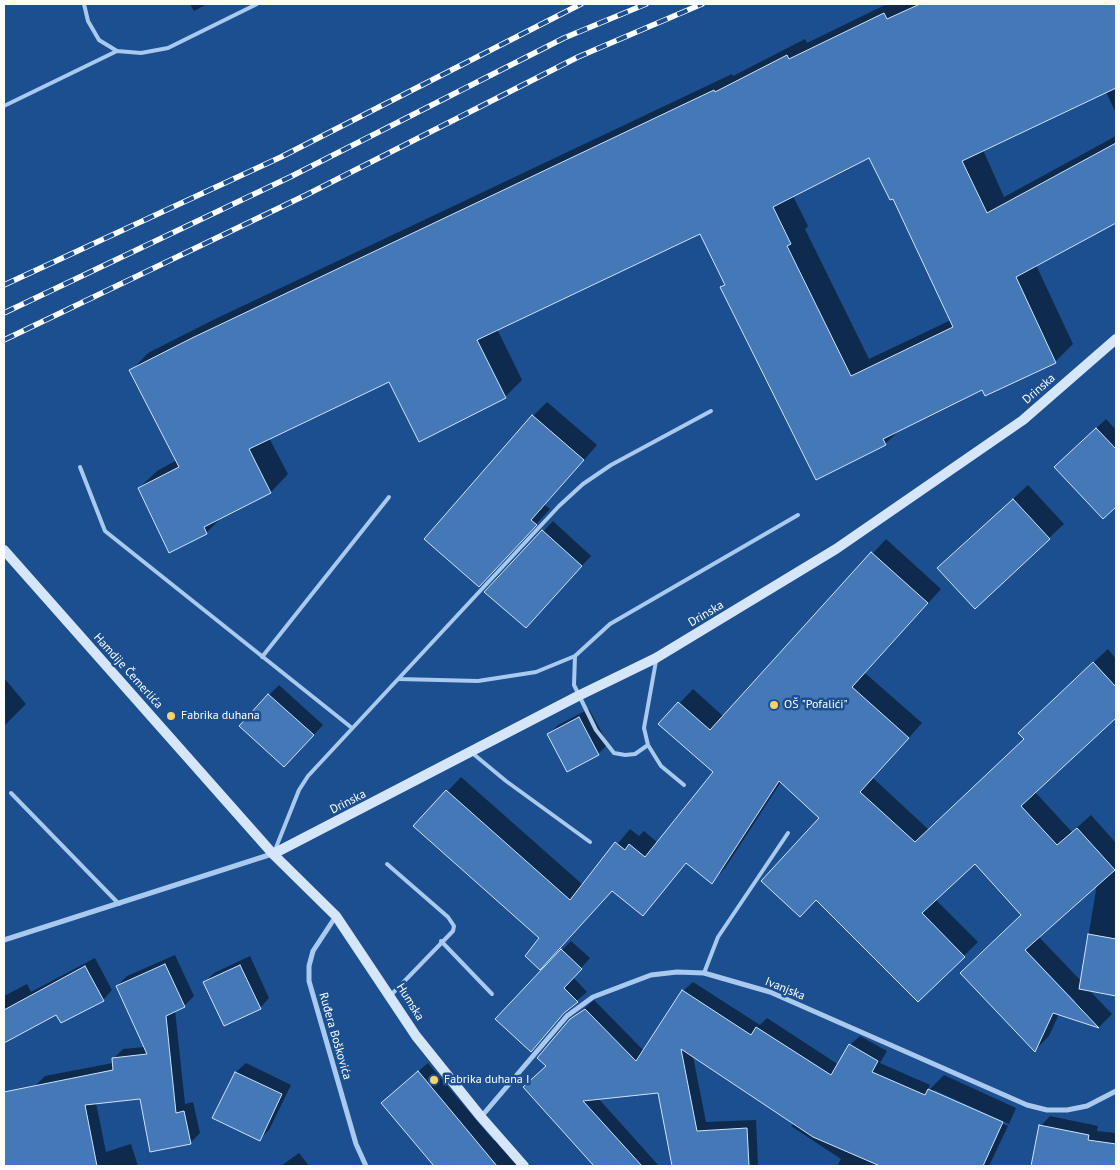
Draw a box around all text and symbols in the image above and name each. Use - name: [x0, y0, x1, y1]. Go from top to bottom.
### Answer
- street label: Drinska: [1020, 371, 1058, 407]
- street label: Drinska: [686, 598, 726, 630]
- street label: Hamdije Čemerlića: [90, 630, 166, 712]
- place label: OŠ "Pofalići": [784, 698, 848, 712]
- marker: OŠ "Pofalići": [768, 699, 780, 711]
- place label: Fabrika duhana: [181, 709, 260, 723]
- marker: Fabrika duhana: [165, 710, 177, 722]
- street label: Drinska: [328, 787, 368, 817]
- street label: Ivanjska: [763, 975, 807, 1003]
- street label: Humska: [393, 981, 427, 1023]
- street label: Ruđera Boškovića: [316, 991, 354, 1081]
- place label: Fabrika duhana I: [444, 1073, 529, 1087]
- marker: Fabrika duhana I: [428, 1074, 440, 1086]

